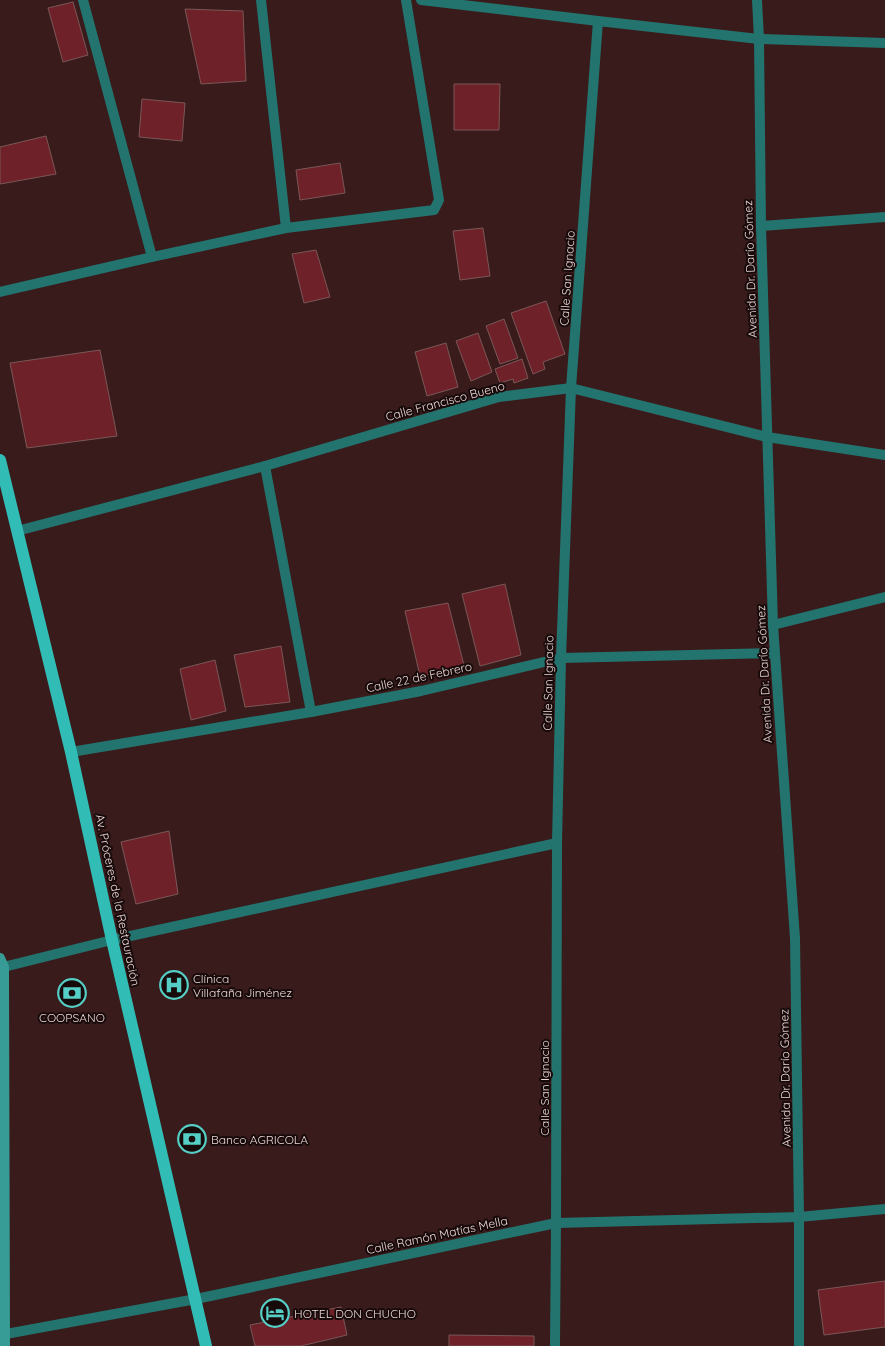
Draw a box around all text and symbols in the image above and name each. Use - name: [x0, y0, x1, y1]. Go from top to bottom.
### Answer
- street label: Avenida Dr. Darío Gómez: [740, 200, 760, 338]
- street label: Calle San Ignacio: [556, 230, 578, 326]
- street label: Calle Francisco Bueno: [384, 378, 506, 424]
- street label: Avenida Dr. Darío Gómez: [753, 604, 775, 743]
- street label: Calle San Ignacio: [540, 635, 556, 731]
- street label: Calle 22 de Febrero: [365, 658, 473, 696]
- street label: Av. Próceres de la Restauración: [92, 813, 144, 987]
- hospital icon: Clínica Villafaña Jiménez: [159, 970, 189, 1000]
- place label: Clínica Villafaña Jiménez: [193, 971, 292, 1000]
- bank icon: COOPSANO: [57, 978, 87, 1008]
- street label: Avenida Dr. Darío Gómez: [776, 1009, 794, 1147]
- place label: COOPSANO: [39, 1010, 105, 1025]
- street label: Calle San Ignacio: [537, 1040, 552, 1136]
- bank icon: Banco AGRICOLA: [177, 1124, 207, 1154]
- place label: Banco AGRICOLA: [211, 1132, 308, 1147]
- street label: Calle Ramón Matías Mella: [365, 1213, 509, 1257]
- hotel icon: HOTEL DON CHUCHO: [260, 1298, 290, 1328]
- place label: HOTEL DON CHUCHO: [294, 1306, 416, 1321]

